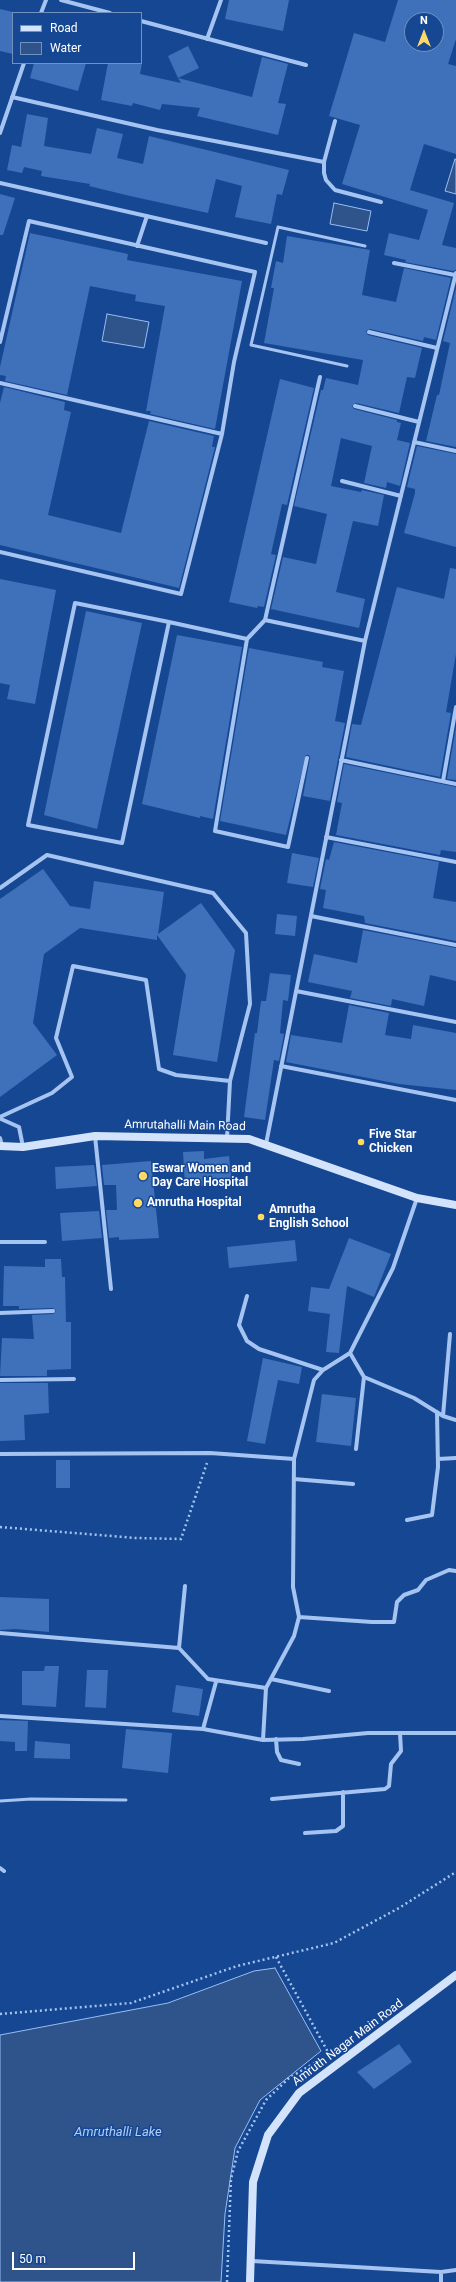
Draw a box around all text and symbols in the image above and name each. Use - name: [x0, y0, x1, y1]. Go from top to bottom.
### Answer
- legend: [12, 12, 142, 64]
- north arrow: [404, 12, 444, 52]
- text: N: [420, 14, 428, 27]
- text: Road: [50, 21, 78, 35]
- text: Water: [50, 41, 81, 55]
- street label: Amrutahalli Main Road: [124, 1118, 246, 1134]
- place label: Five Star Chicken: [369, 1128, 416, 1156]
- marker: Five Star Chicken: [356, 1137, 366, 1147]
- place label: Eswar Women and Day Care Hospital: [152, 1162, 251, 1190]
- marker: Eswar Women and Day Care Hospital: [137, 1170, 149, 1182]
- place label: Amrutha Hospital: [147, 1196, 242, 1210]
- marker: Amrutha Hospital: [132, 1197, 144, 1209]
- place label: Amrutha English School: [269, 1203, 349, 1231]
- marker: Amrutha English School: [256, 1212, 266, 1222]
- street label: Amruth Nagar Main Road: [290, 1997, 406, 2089]
- water label: Amruthalli Lake: [74, 2125, 162, 2141]
- scale bar: [14, 2244, 137, 2270]
- text: 50 m: [19, 2252, 46, 2266]

